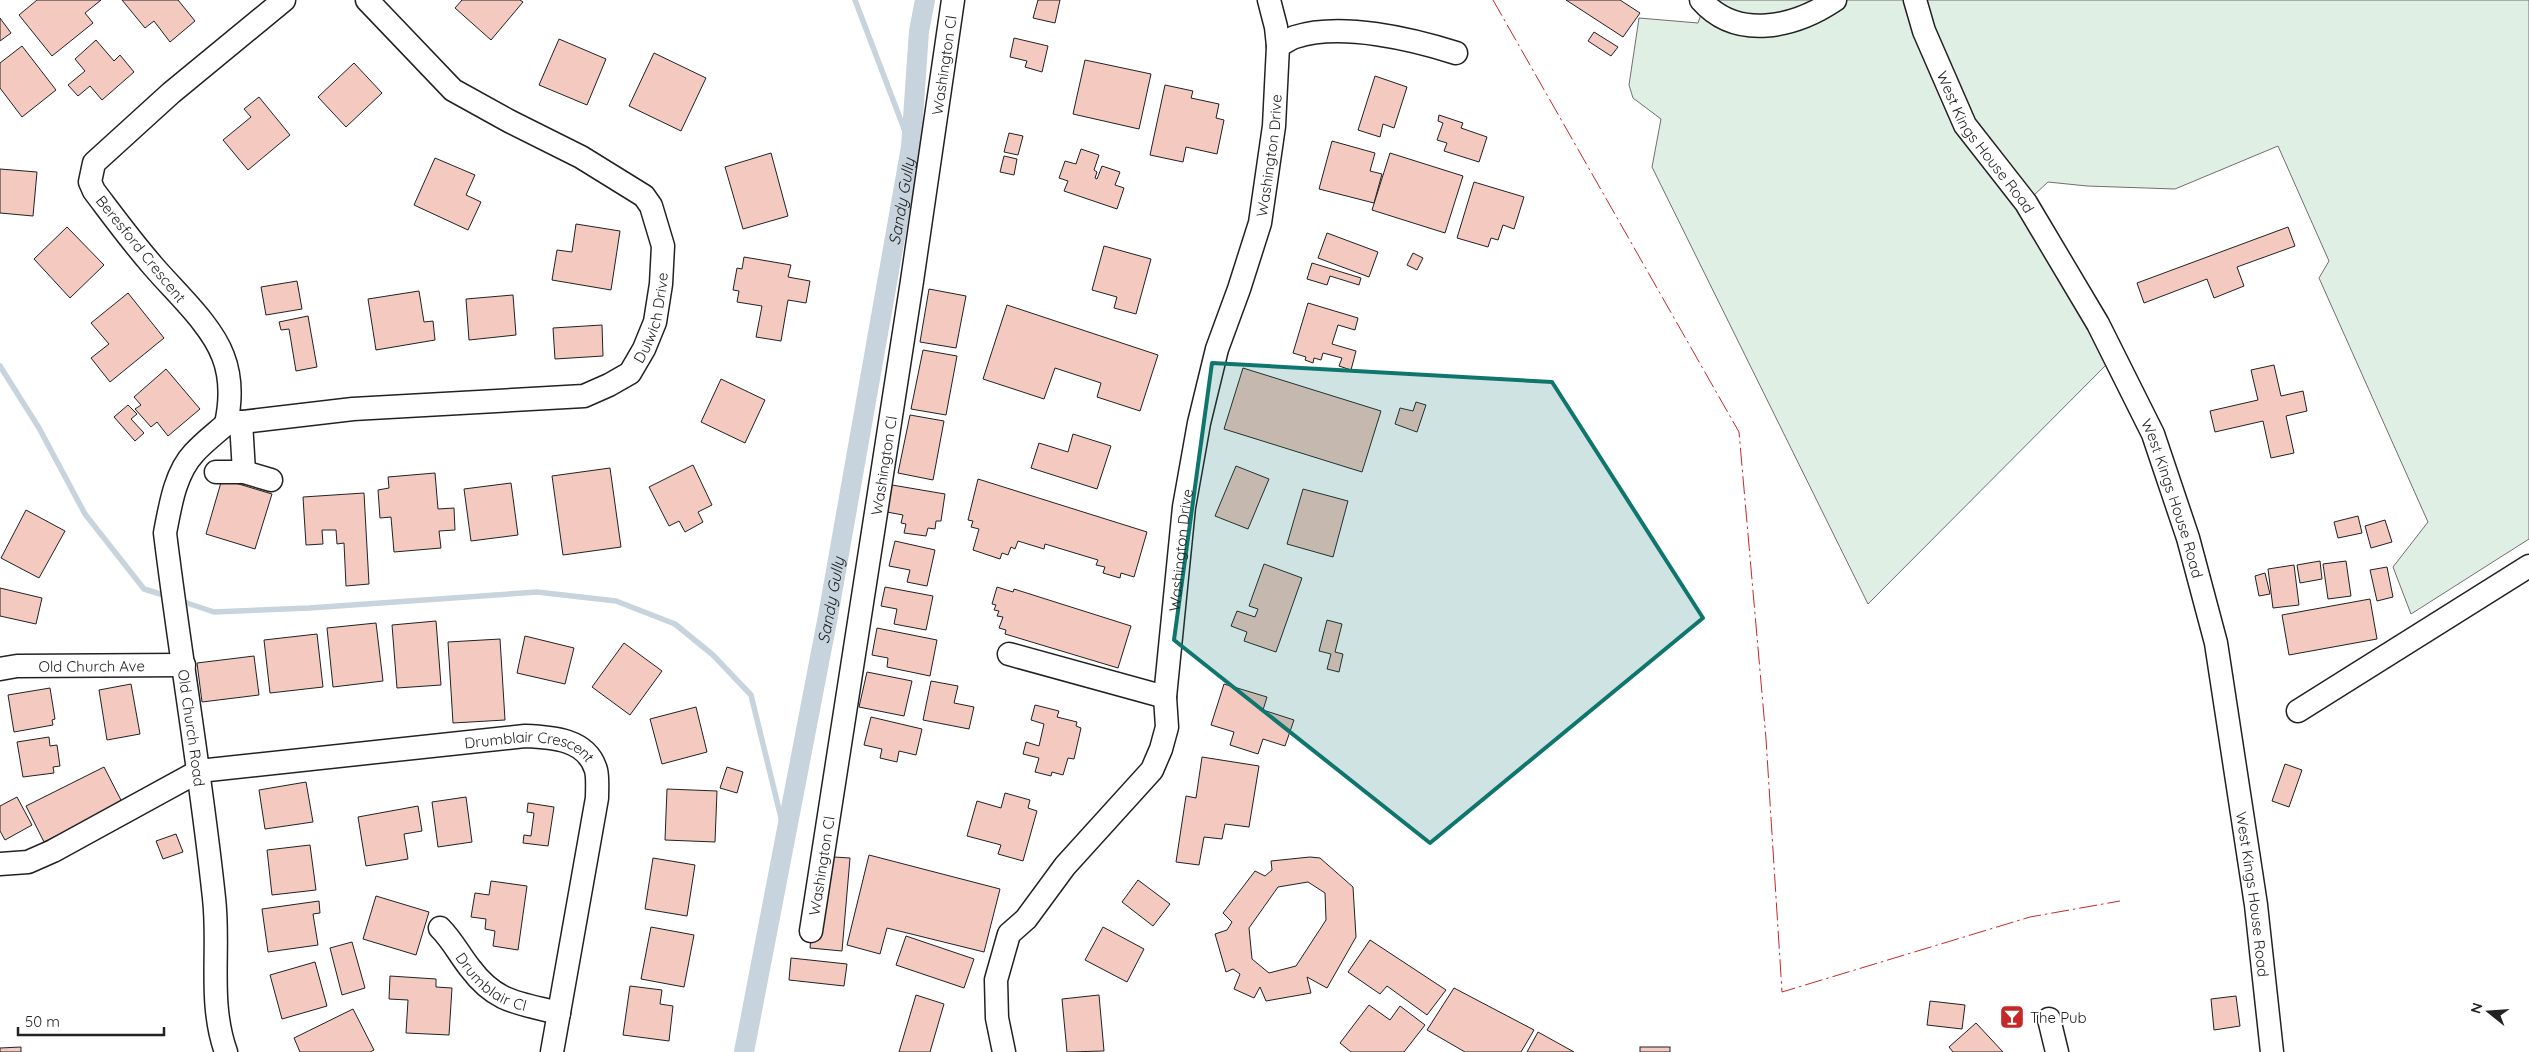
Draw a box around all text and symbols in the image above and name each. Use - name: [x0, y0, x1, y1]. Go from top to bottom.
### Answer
- street label: Washington Cl: [927, 14, 960, 116]
- street label: West Kings House Road: [1933, 68, 2039, 216]
- street label: Washington Drive: [1252, 94, 1285, 218]
- water label: Sandy Gully: [884, 156, 919, 246]
- street label: Beresford Crescent: [92, 192, 190, 306]
- street label: Dulwich Drive: [629, 272, 671, 366]
- street label: Washington Cl: [866, 415, 900, 517]
- street label: West Kings House Road: [2137, 415, 2208, 580]
- street label: Washington Drive: [1164, 487, 1197, 612]
- water label: Sandy Gully: [813, 555, 848, 645]
- street label: Old Church Ave: [38, 656, 145, 675]
- street label: Old Church Road: [174, 668, 210, 787]
- street label: Drumblair Crescent: [463, 726, 599, 765]
- street label: West Kings House Road: [2232, 810, 2273, 978]
- street label: Washington Cl: [804, 815, 838, 917]
- street label: Drumblair Cl: [452, 948, 529, 1015]
- north arrow: [2464, 987, 2514, 1037]
- text: N: [2466, 1001, 2487, 1016]
- scale bar: [18, 1004, 164, 1036]
- bar icon: The Pub: [1999, 1004, 2025, 1030]
- place label: The Pub: [2030, 1008, 2087, 1027]
- text: 50 m: [25, 1012, 60, 1031]

